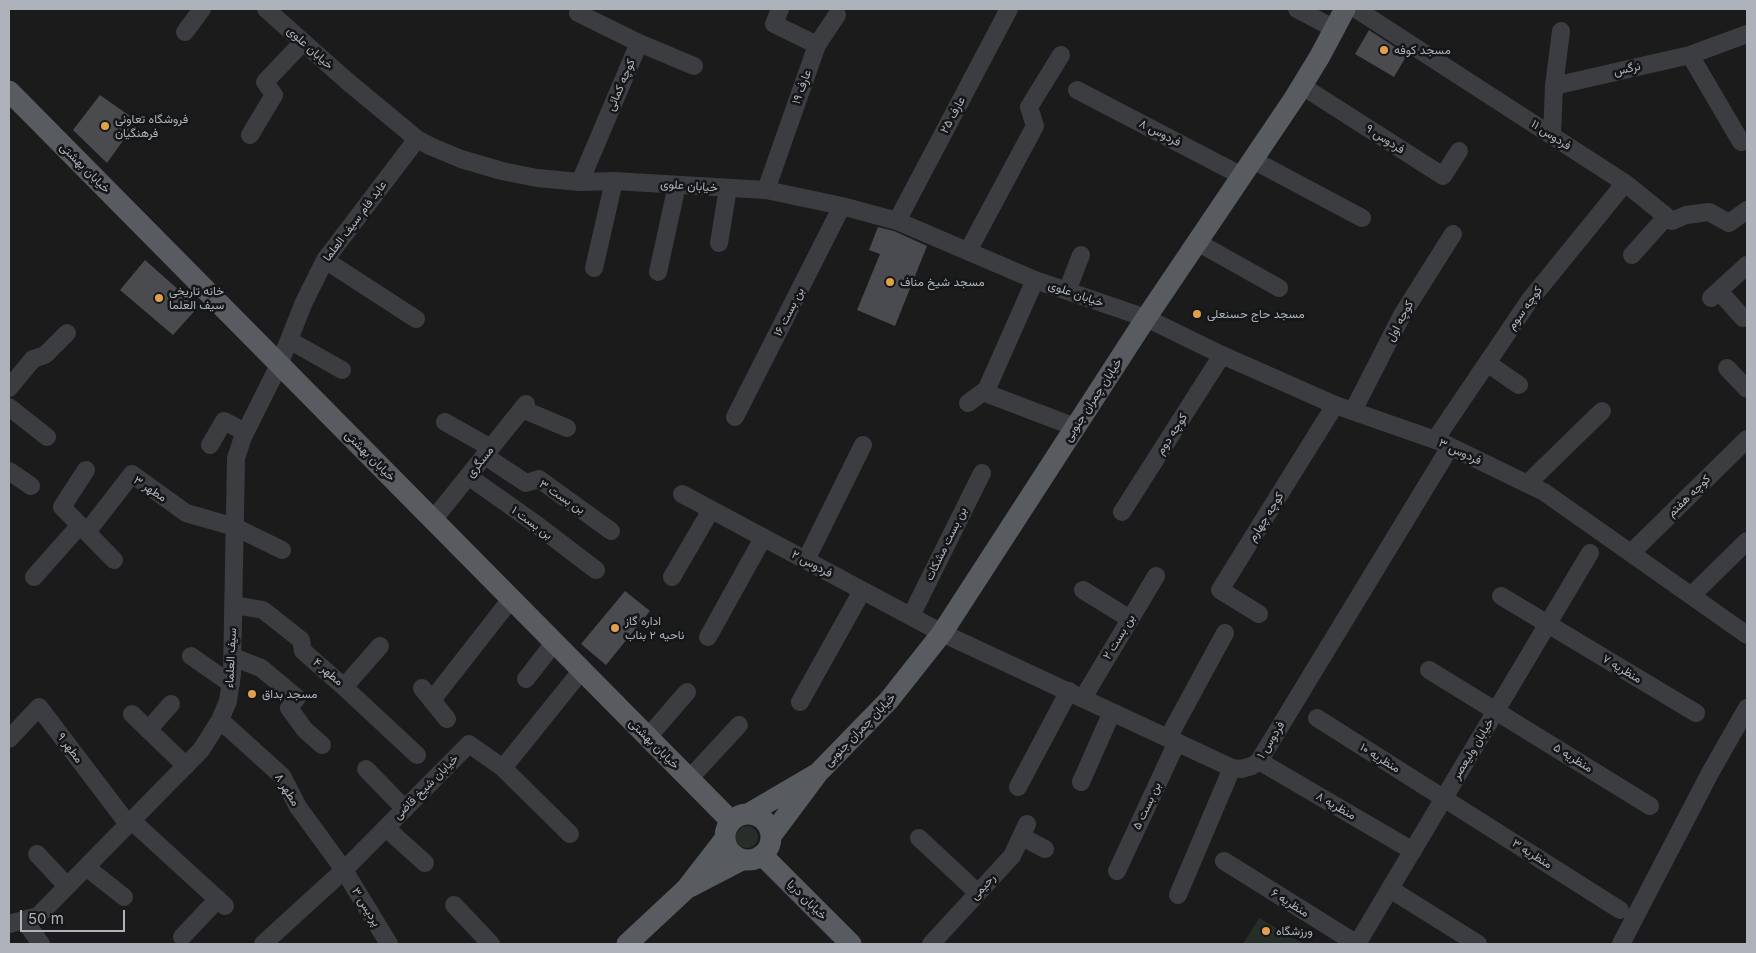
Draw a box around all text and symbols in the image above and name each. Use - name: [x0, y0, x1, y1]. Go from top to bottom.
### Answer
- street label: خیابان علوی: [284, 23, 336, 73]
- place label: مسجد کوفه: [1394, 43, 1451, 57]
- marker: مسجد کوفه: [1378, 44, 1390, 56]
- street label: کوچه کمائی: [604, 57, 638, 113]
- street label: نرگس: [1612, 59, 1642, 79]
- street label: عارف ۱۹: [789, 68, 815, 106]
- street label: عارف ۲۵: [937, 94, 969, 136]
- place label: فروشگاه تعاونی فرهنگیان: [115, 112, 188, 140]
- street label: فردوس ۸: [1137, 116, 1183, 150]
- street label: فردوس ۱۱: [1528, 117, 1574, 153]
- marker: فروشگاه تعاونی فرهنگیان: [99, 120, 111, 132]
- street label: فردوس ۹: [1363, 121, 1407, 157]
- street label: خیابان بهشتی: [57, 140, 113, 196]
- street label: خیابان علوی: [660, 177, 718, 195]
- street label: عابد فام سیف العلما: [320, 178, 390, 264]
- place label: مسجد شیخ مناف: [900, 275, 985, 289]
- marker: مسجد شیخ مناف: [884, 276, 896, 288]
- street label: خیابان علوی: [1046, 278, 1106, 310]
- street label: کوچه سوم: [1504, 283, 1546, 333]
- place label: خانه تاریخی سیف العلما: [169, 284, 224, 312]
- street label: بن بست ۱۶: [771, 285, 807, 339]
- marker: خانه تاریخی سیف العلما: [153, 292, 165, 304]
- street label: کوچه اول: [1383, 298, 1417, 344]
- place label: مسجد حاج حسنعلی: [1207, 307, 1305, 321]
- marker: مسجد حاج حسنعلی: [1191, 308, 1203, 320]
- street label: خیابان چمران جنوبی: [1061, 356, 1125, 444]
- street label: کوچه دوم: [1153, 411, 1191, 457]
- street label: خیابان بهشتی: [342, 428, 398, 484]
- street label: فردوس ۳: [1436, 436, 1484, 468]
- street label: مسگری: [463, 444, 497, 480]
- street label: کوچه هفتم: [1664, 472, 1714, 520]
- street label: مطهر ۳: [131, 473, 169, 505]
- street label: بن بست ۳: [536, 477, 588, 517]
- street label: کوچه چهارم: [1245, 490, 1287, 544]
- street label: بن بست ۱: [509, 503, 555, 543]
- street label: بن بست مشکات: [922, 505, 970, 583]
- street label: فردوس ۲: [789, 547, 835, 581]
- street label: بن بست ۲: [1100, 612, 1138, 662]
- place label: اداره گاز ناحیه ۲ بناب: [625, 614, 684, 642]
- marker: اداره گاز ناحیه ۲ بناب: [609, 622, 621, 634]
- street label: سیف العلماء: [222, 628, 240, 688]
- street label: منظریه ۷: [1600, 652, 1644, 686]
- street label: مطهر ۴: [310, 655, 346, 689]
- place label: مسجد بداق: [262, 687, 317, 701]
- marker: مسجد بداق: [246, 688, 258, 700]
- street label: خیابان چمران جنوبی: [821, 690, 899, 770]
- street label: خیابان بهشتی: [626, 716, 682, 772]
- street label: خیابان ولیعصر: [1449, 716, 1497, 782]
- street label: فردوس ۱: [1254, 719, 1288, 761]
- street label: مطهر ۹: [54, 730, 86, 766]
- street label: منظریه ۱۰: [1357, 740, 1403, 776]
- street label: منظریه ۵: [1551, 740, 1595, 776]
- street label: خیابان شیخ قاضی: [390, 751, 462, 823]
- street label: مطهر ۸: [271, 771, 303, 809]
- street label: بن بست ۵: [1130, 780, 1164, 832]
- street label: منظریه ۸: [1314, 789, 1358, 823]
- street label: منظریه ۳: [1509, 836, 1555, 872]
- street label: رحیمی: [967, 871, 999, 903]
- street label: خیابان دریا: [784, 877, 830, 923]
- street label: پردیس ۳: [348, 885, 384, 929]
- street label: منظریه ۶: [1268, 886, 1312, 920]
- scale bar: [22, 900, 128, 932]
- text: 50 m: [28, 909, 64, 928]
- place label: ورزشگاه: [1276, 924, 1313, 938]
- marker: ورزشگاه: [1260, 925, 1272, 937]

